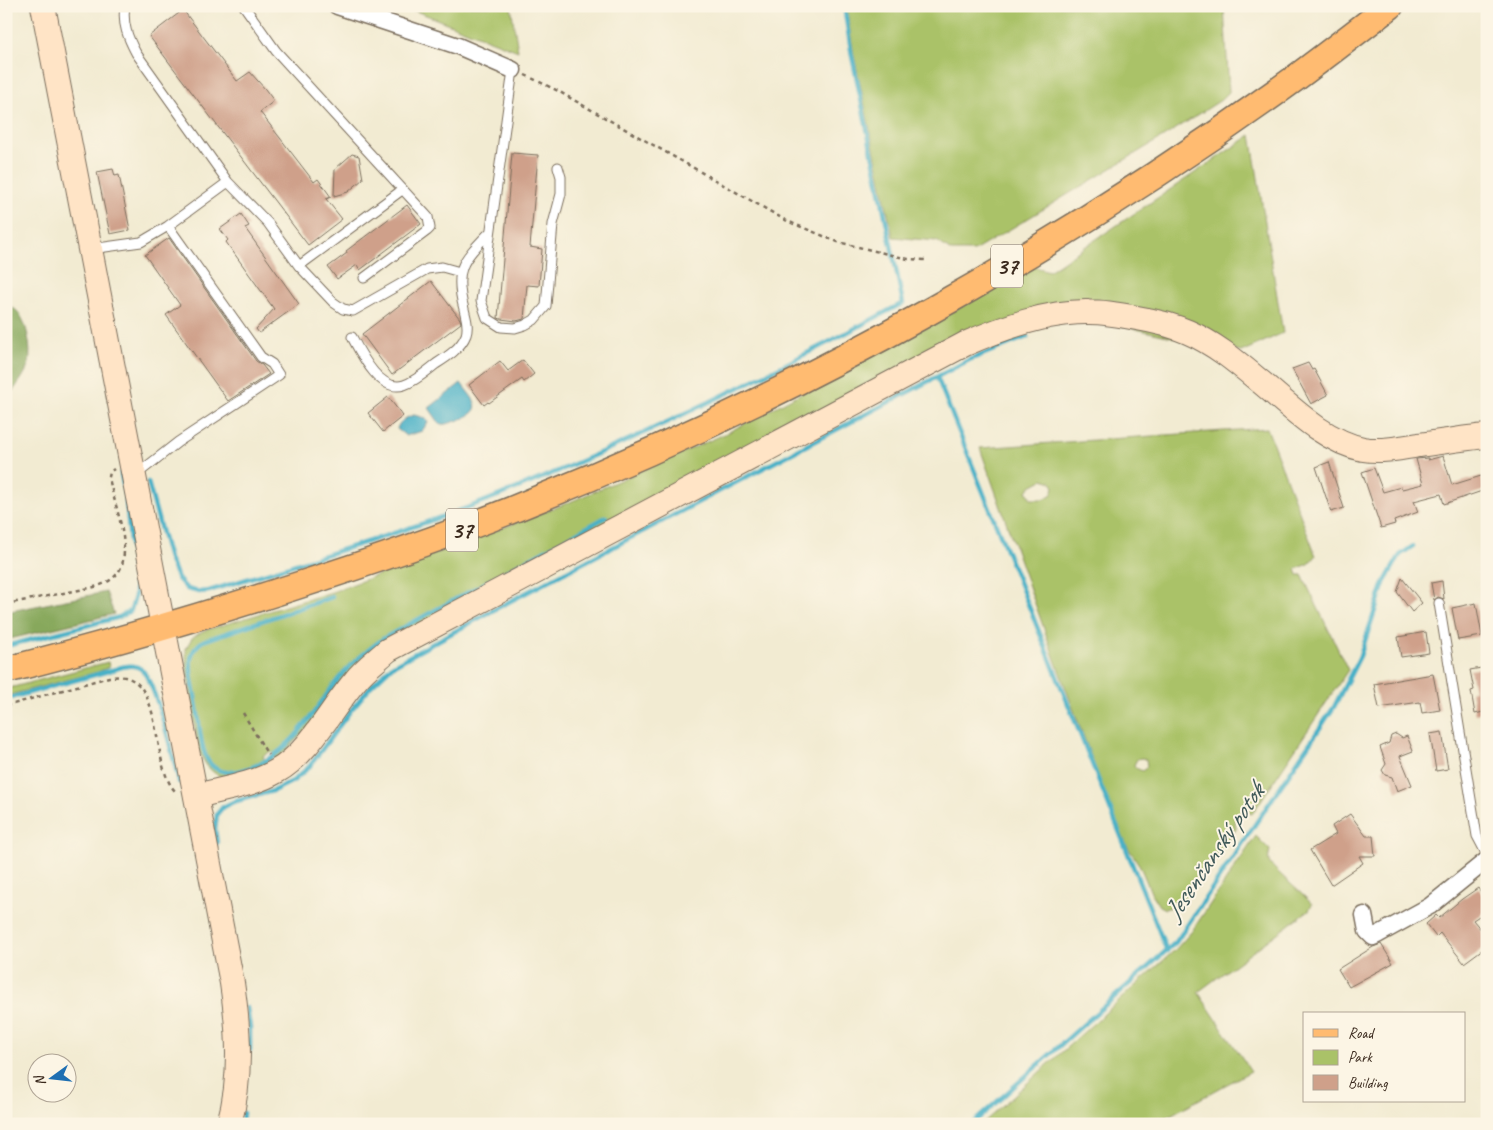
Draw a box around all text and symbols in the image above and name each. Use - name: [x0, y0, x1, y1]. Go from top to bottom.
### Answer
- road number: 37: [991, 245, 1023, 288]
- road number: 37: [446, 508, 478, 552]
- water label: Jesenčanský potok: [1155, 773, 1275, 928]
- legend: [1303, 1012, 1466, 1102]
- text: Road: [1348, 1024, 1375, 1043]
- text: Park: [1348, 1048, 1373, 1067]
- north arrow: [28, 1052, 78, 1102]
- text: N: [30, 1073, 49, 1088]
- text: Building: [1348, 1074, 1388, 1093]

